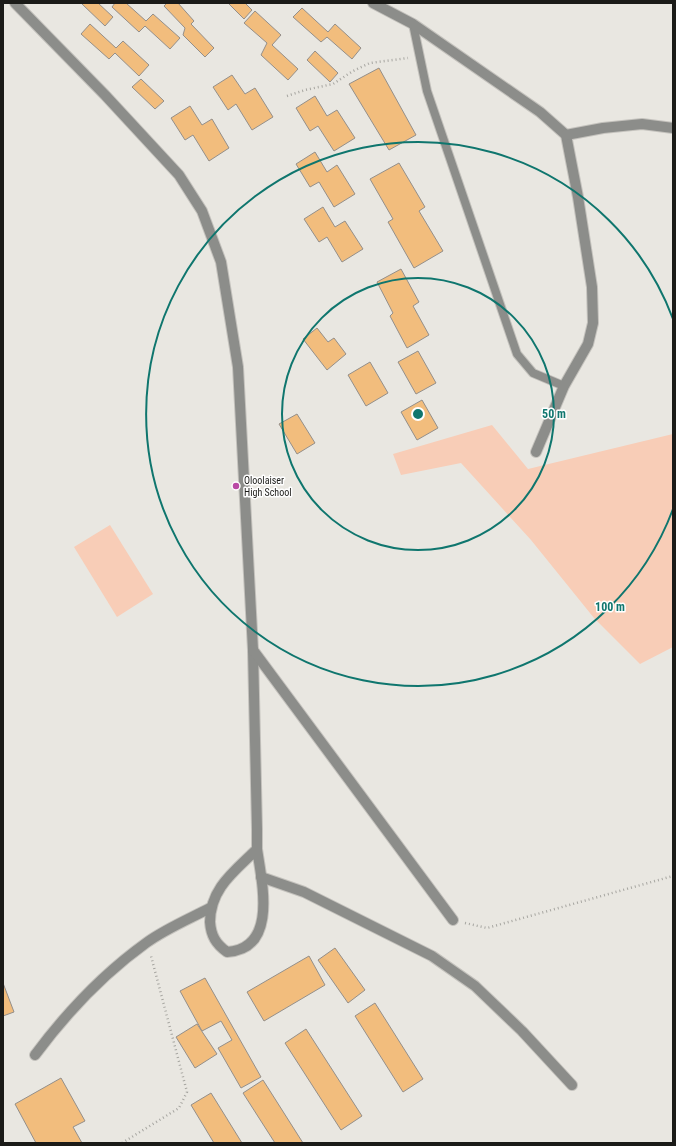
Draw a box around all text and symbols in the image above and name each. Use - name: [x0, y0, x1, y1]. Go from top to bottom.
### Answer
- centre of rings: [411, 407, 425, 421]
- text: 50 m: [542, 407, 566, 421]
- place label: Oloolaiser High School: [244, 475, 292, 498]
- marker: Oloolaiser High School: [231, 481, 241, 491]
- text: 100 m: [595, 600, 625, 614]

